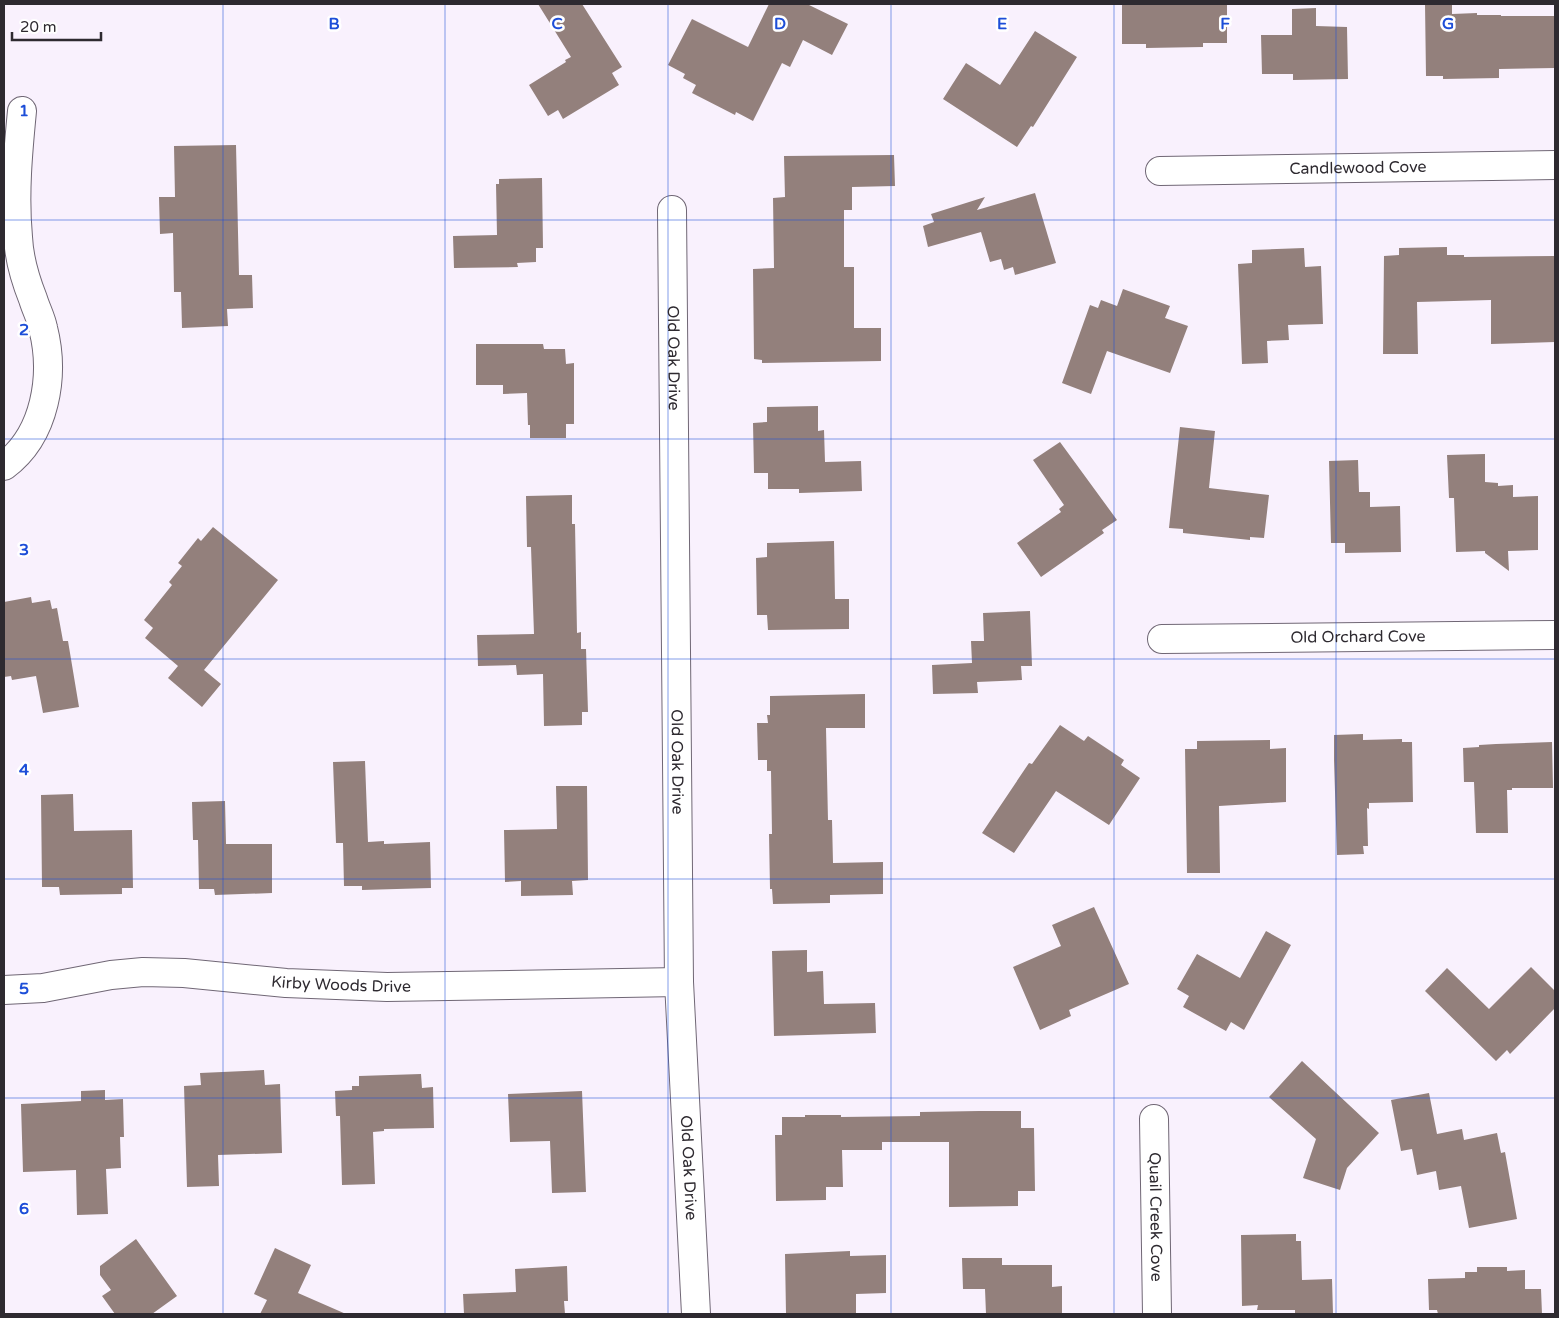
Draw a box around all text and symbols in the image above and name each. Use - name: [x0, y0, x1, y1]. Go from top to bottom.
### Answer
- scale bar: [12, 10, 101, 42]
- text: B: [328, 14, 340, 34]
- text: C: [551, 14, 563, 34]
- text: D: [774, 14, 786, 34]
- text: E: [997, 14, 1007, 34]
- text: F: [1220, 14, 1230, 34]
- text: G: [1442, 14, 1454, 34]
- text: 20 m: [20, 18, 57, 36]
- text: 1: [19, 101, 29, 121]
- street label: Candlewood Cove: [1289, 157, 1427, 179]
- street label: Old Oak Drive: [663, 305, 684, 411]
- text: 2: [19, 320, 29, 340]
- text: 3: [19, 540, 29, 560]
- street label: Old Orchard Cove: [1290, 626, 1426, 648]
- street label: Old Oak Drive: [667, 709, 687, 815]
- text: 4: [19, 760, 29, 780]
- street label: Kirby Woods Drive: [270, 972, 411, 997]
- text: 5: [19, 979, 29, 999]
- street label: Old Oak Drive: [676, 1115, 701, 1221]
- street label: Quail Creek Cove: [1145, 1152, 1167, 1282]
- text: 6: [19, 1199, 29, 1219]

